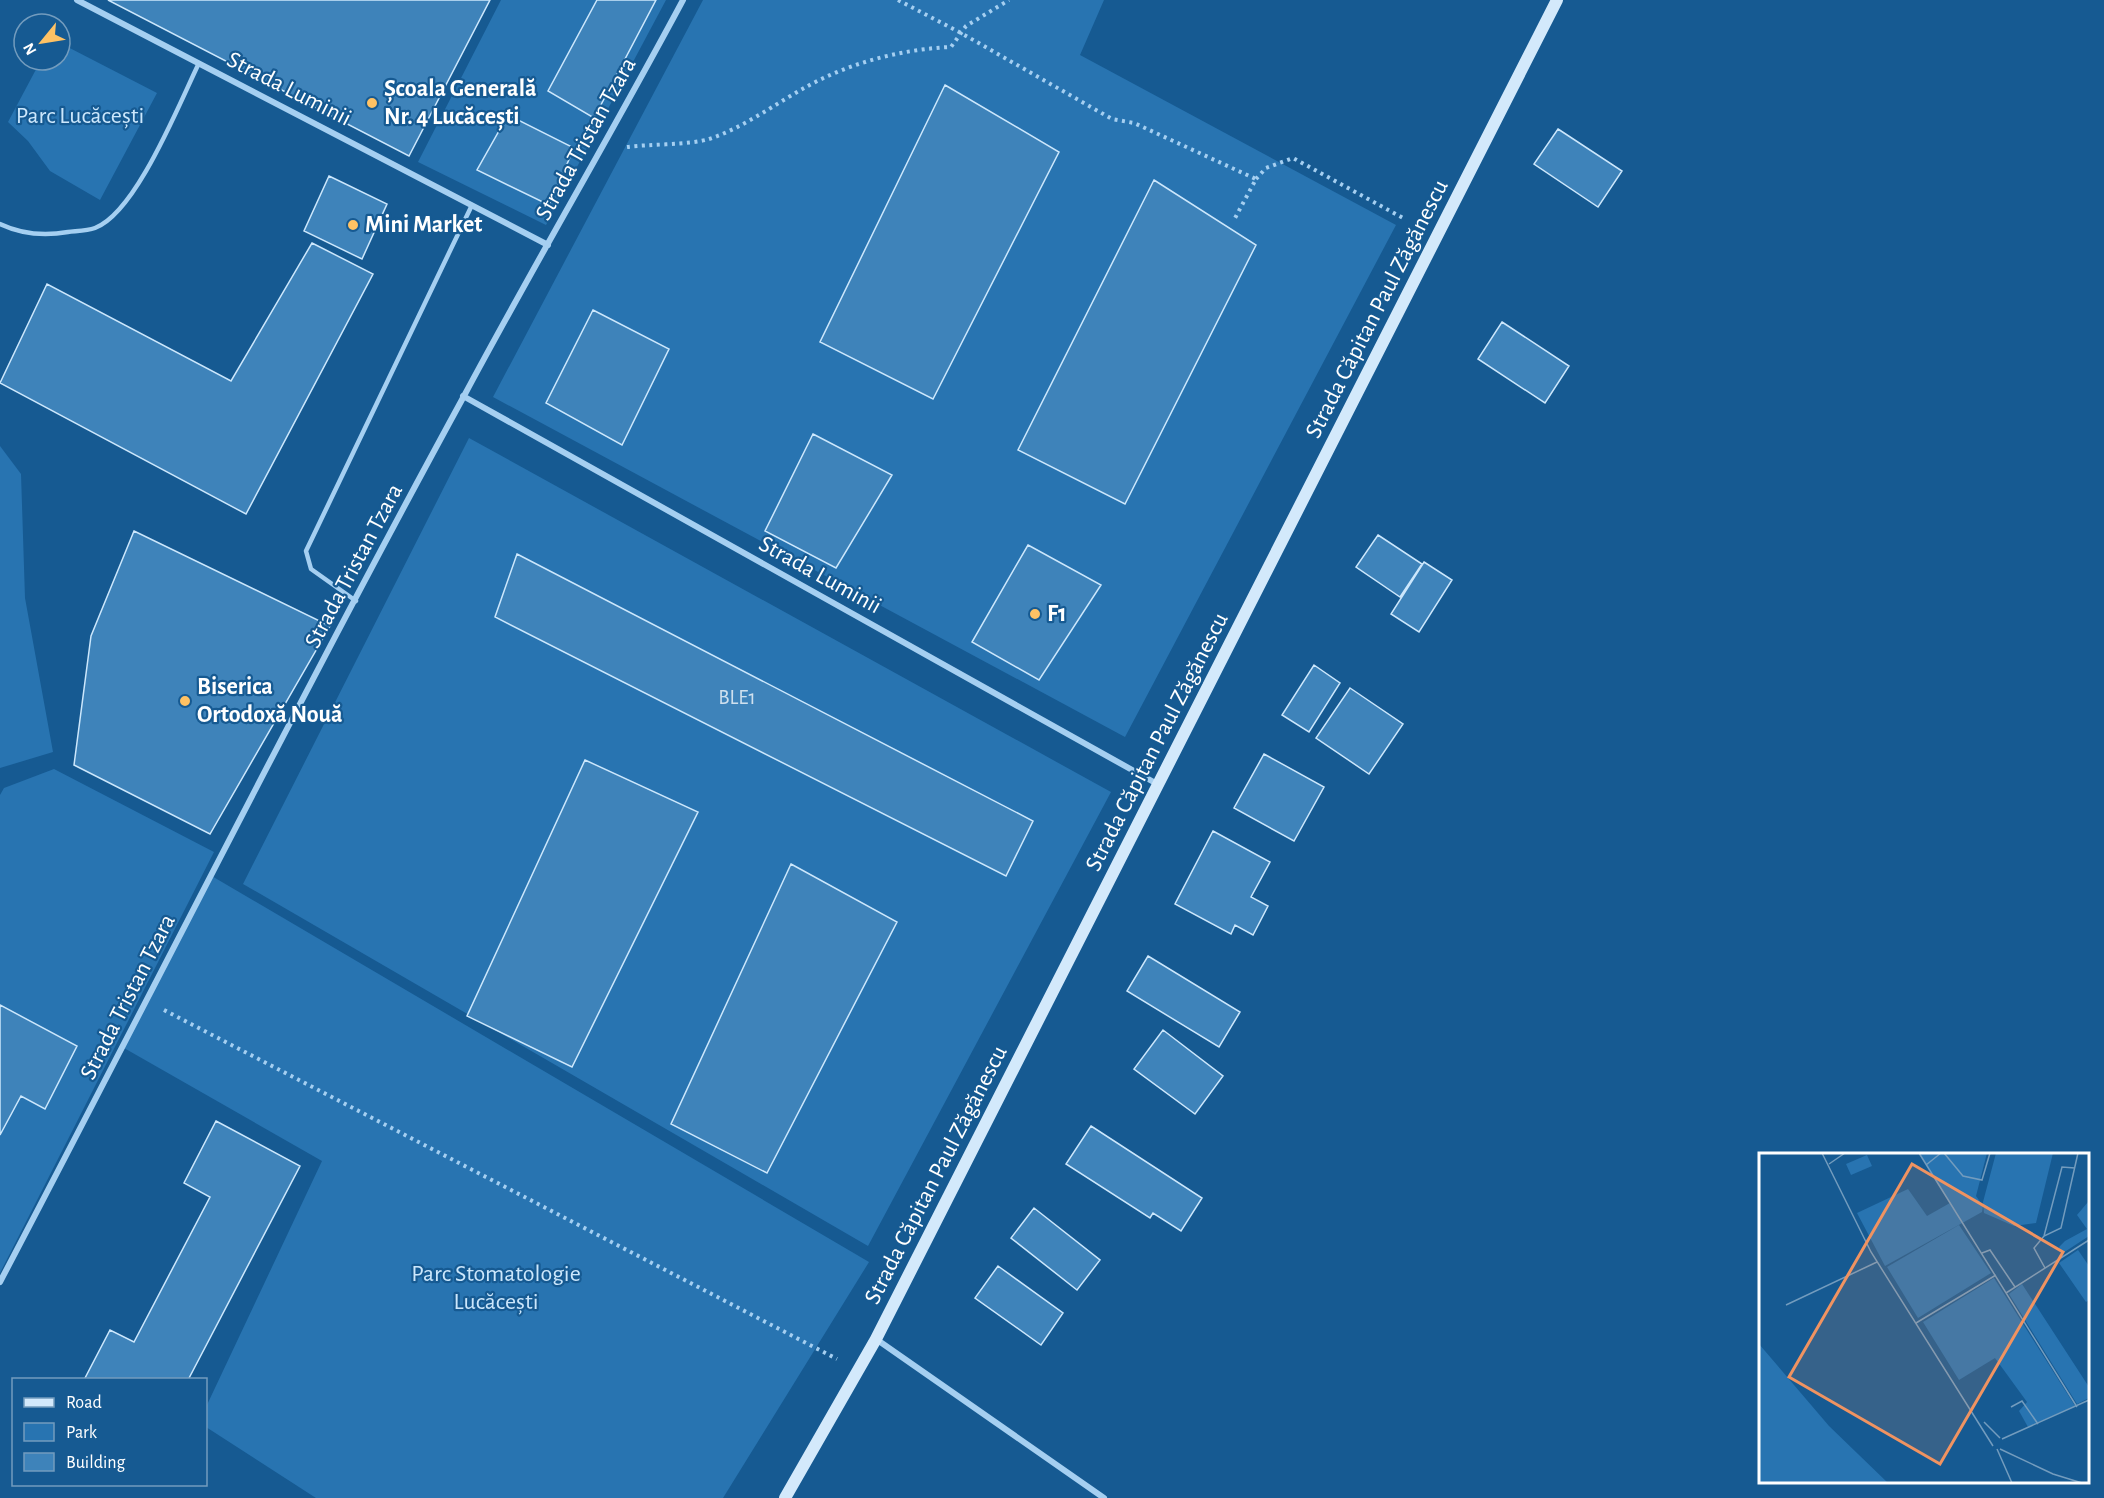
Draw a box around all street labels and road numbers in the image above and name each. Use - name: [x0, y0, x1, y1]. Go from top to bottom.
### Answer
- street label: Strada Luminii: [223, 47, 355, 131]
- street label: Strada Tristan Tzara: [531, 54, 641, 224]
- street label: Strada Căpitan Paul Zăgănescu: [1301, 176, 1453, 442]
- street label: Strada Tristan Tzara: [301, 480, 407, 652]
- street label: Strada Luminii: [755, 532, 885, 618]
- street label: Strada Căpitan Paul Zăgănescu: [1081, 609, 1233, 875]
- street label: Strada Tristan Tzara: [76, 910, 180, 1084]
- street label: Strada Căpitan Paul Zăgănescu: [860, 1042, 1012, 1308]

